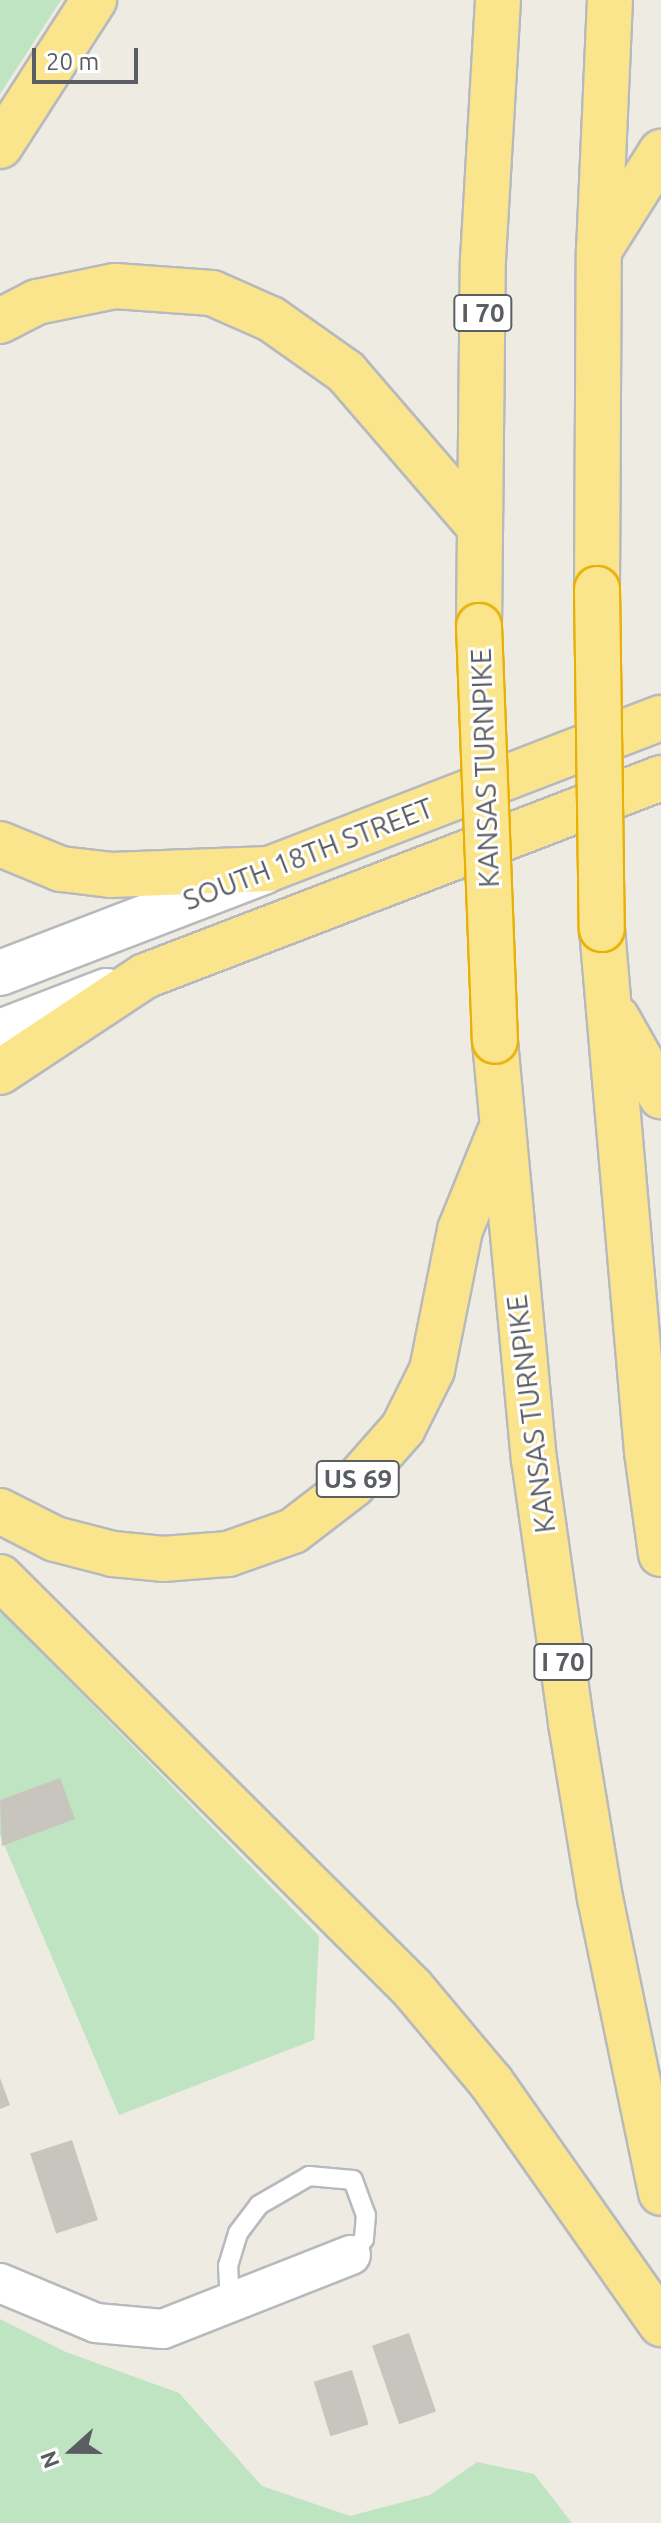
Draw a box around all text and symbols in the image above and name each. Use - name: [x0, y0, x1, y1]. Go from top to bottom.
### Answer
- scale bar: [36, 32, 142, 82]
- text: 20 m: [46, 48, 99, 75]
- road number: I 70: [453, 291, 513, 335]
- street label: KANSAS TURNPIKE: [464, 648, 506, 888]
- street label: SOUTH 18TH STREET: [178, 791, 438, 917]
- street label: KANSAS TURNPIKE: [500, 1293, 562, 1535]
- road number: US 69: [314, 1457, 402, 1501]
- road number: I 70: [533, 1640, 593, 1684]
- north arrow: [32, 2411, 112, 2491]
- text: N: [35, 2448, 64, 2472]

